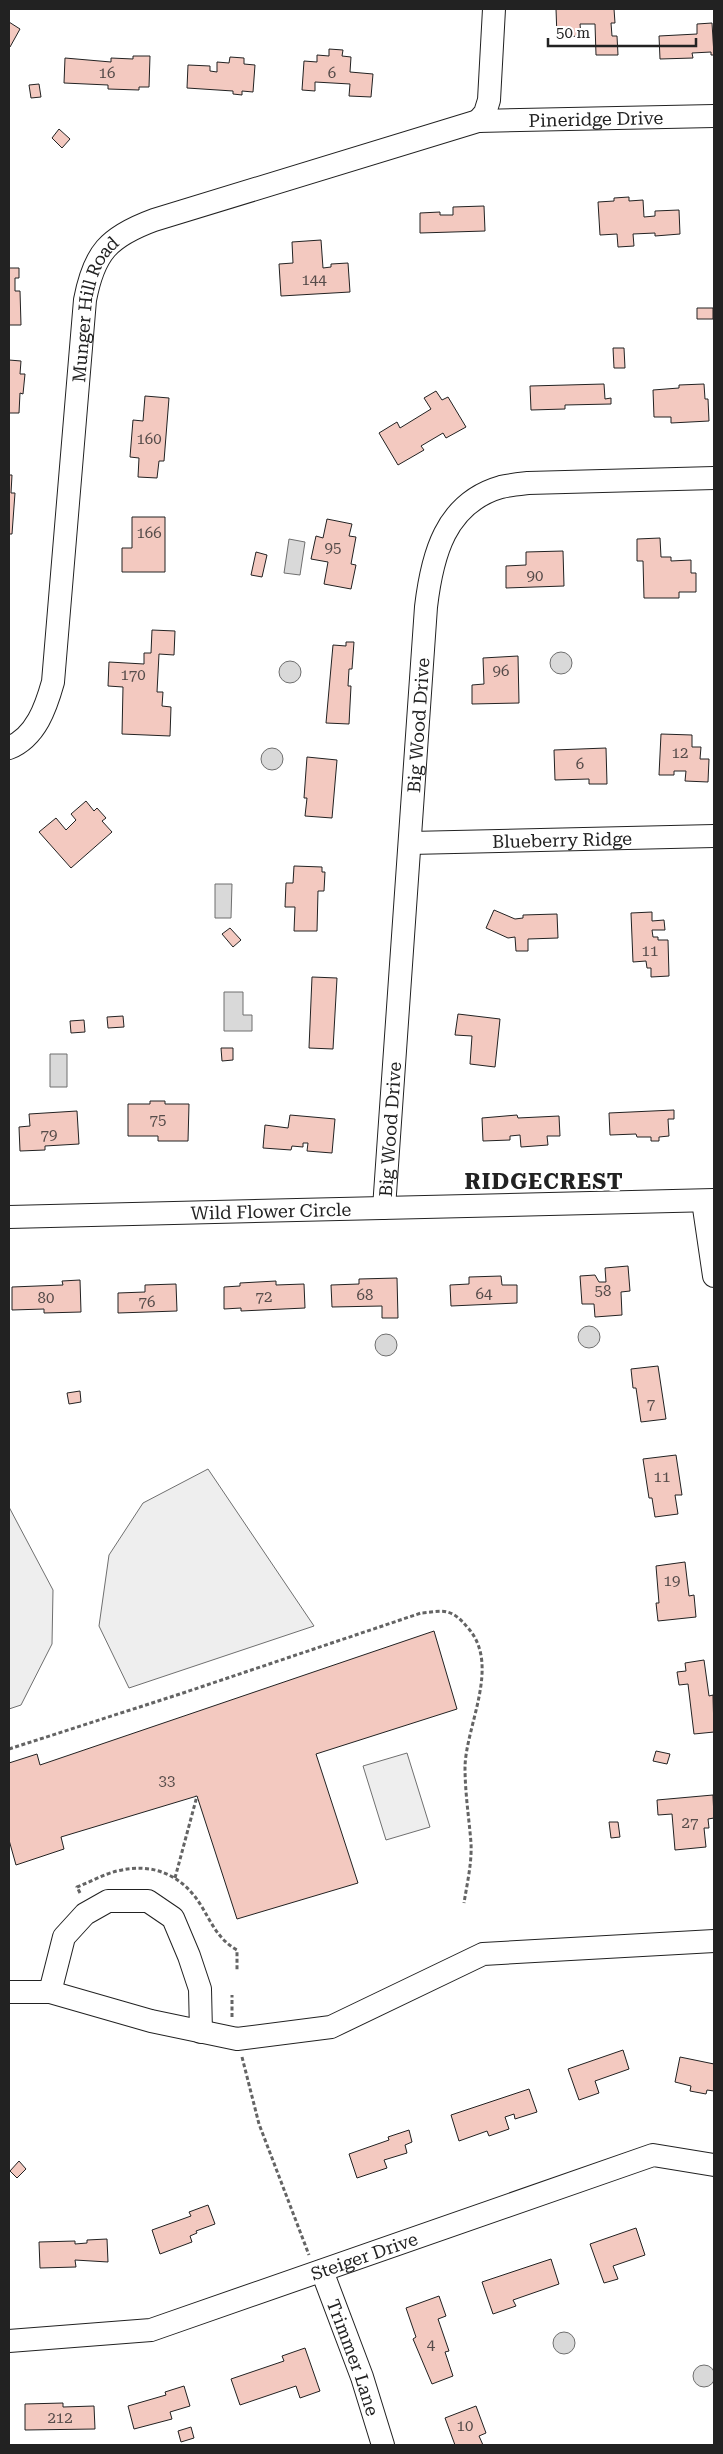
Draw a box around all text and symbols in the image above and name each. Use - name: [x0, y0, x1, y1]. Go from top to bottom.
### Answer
- scale bar: [548, 15, 696, 47]
- text: 50 m: [556, 24, 591, 42]
- house number: 16: [99, 64, 115, 82]
- house number: 6: [328, 64, 336, 82]
- street label: Pineridge Drive: [528, 107, 664, 130]
- street label: Munger Hill Road: [68, 231, 123, 383]
- house number: 144: [301, 271, 327, 289]
- house number: 160: [136, 430, 162, 448]
- house number: 166: [136, 524, 162, 542]
- house number: 95: [325, 539, 341, 557]
- house number: 90: [527, 567, 543, 585]
- street label: Big Wood Drive: [403, 657, 433, 793]
- house number: 96: [493, 662, 509, 680]
- house number: 170: [120, 666, 146, 684]
- house number: 12: [672, 744, 688, 762]
- house number: 6: [576, 755, 584, 773]
- street label: Blueberry Ridge: [492, 827, 632, 852]
- house number: 11: [642, 942, 658, 960]
- street label: Big Wood Drive: [374, 1061, 405, 1197]
- house number: 75: [150, 1111, 166, 1129]
- house number: 79: [41, 1126, 57, 1144]
- district label: RIDGECREST: [464, 1169, 624, 1194]
- street label: Wild Flower Circle: [190, 1198, 352, 1223]
- house number: 58: [595, 1282, 611, 1300]
- house number: 64: [476, 1285, 493, 1303]
- house number: 68: [357, 1286, 373, 1304]
- house number: 72: [256, 1288, 272, 1306]
- house number: 80: [38, 1289, 54, 1307]
- house number: 76: [139, 1293, 155, 1311]
- house number: 7: [647, 1395, 655, 1413]
- house number: 11: [654, 1468, 670, 1486]
- house number: 19: [664, 1572, 680, 1590]
- house number: 33: [159, 1772, 175, 1790]
- house number: 27: [682, 1814, 698, 1832]
- street label: Steiger Drive: [308, 2227, 420, 2284]
- street label: Trimmer Lane: [323, 2296, 384, 2418]
- house number: 4: [427, 2336, 436, 2354]
- house number: 212: [47, 2409, 73, 2427]
- house number: 10: [457, 2417, 473, 2435]

